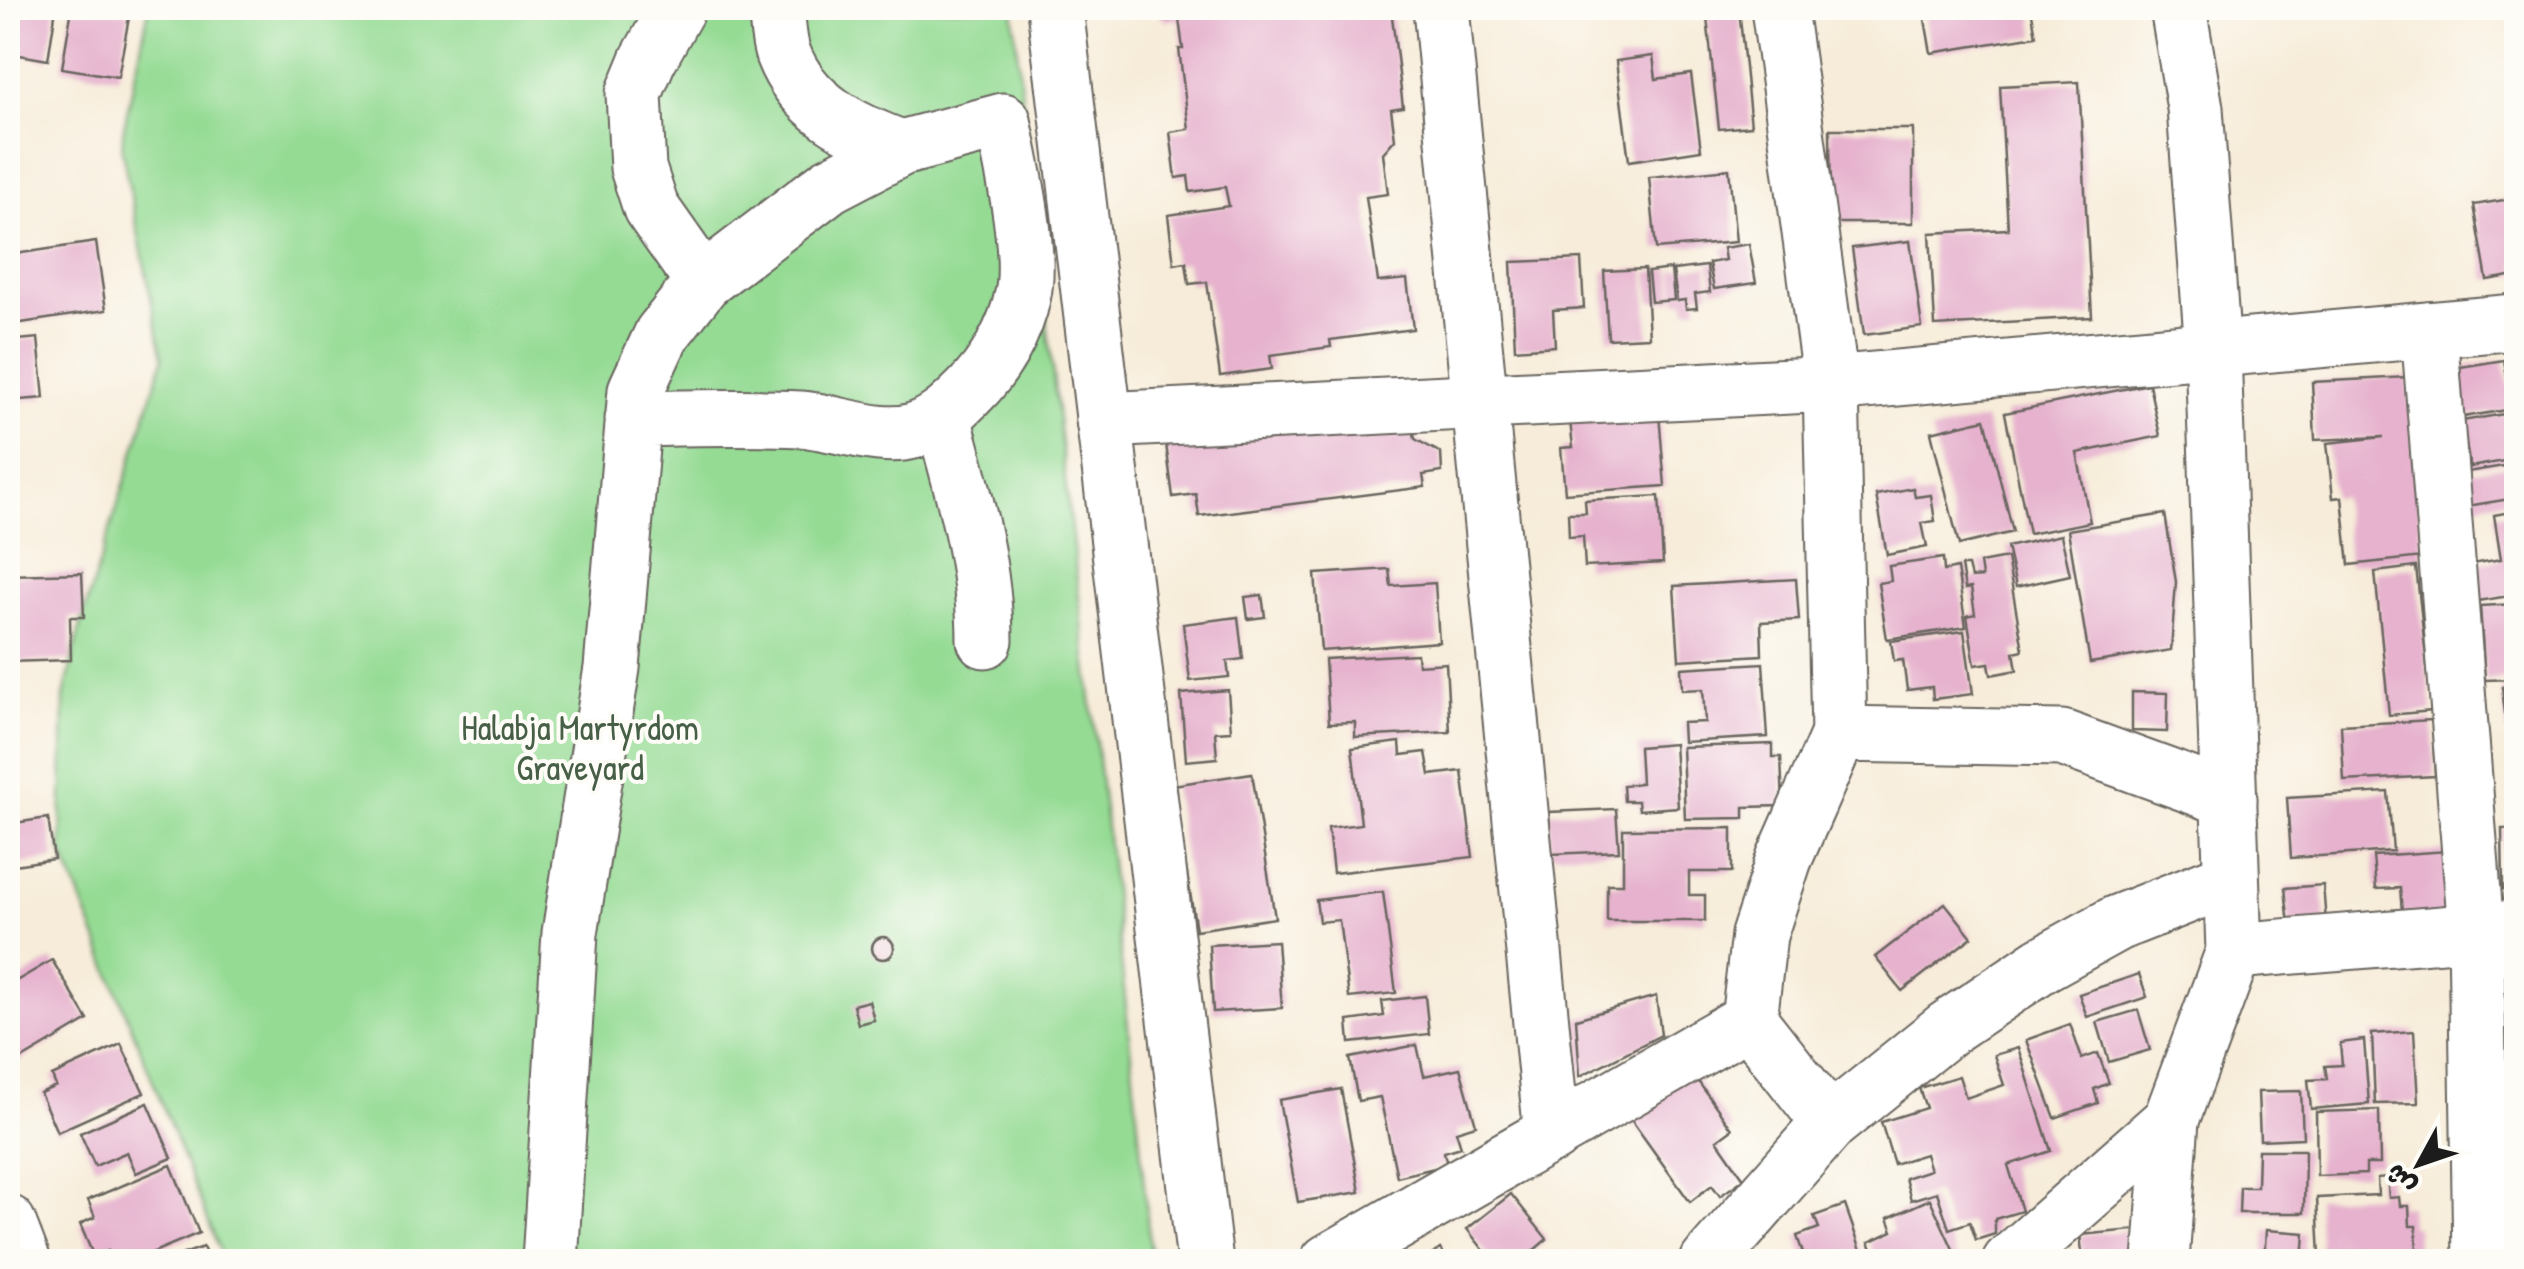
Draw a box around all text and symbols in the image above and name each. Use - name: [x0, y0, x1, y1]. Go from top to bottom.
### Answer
- park label: Halabja Martyrdom Graveyard: [461, 704, 699, 791]
- north arrow: [2369, 1114, 2469, 1214]
- text: ش: [2375, 1156, 2424, 1204]

